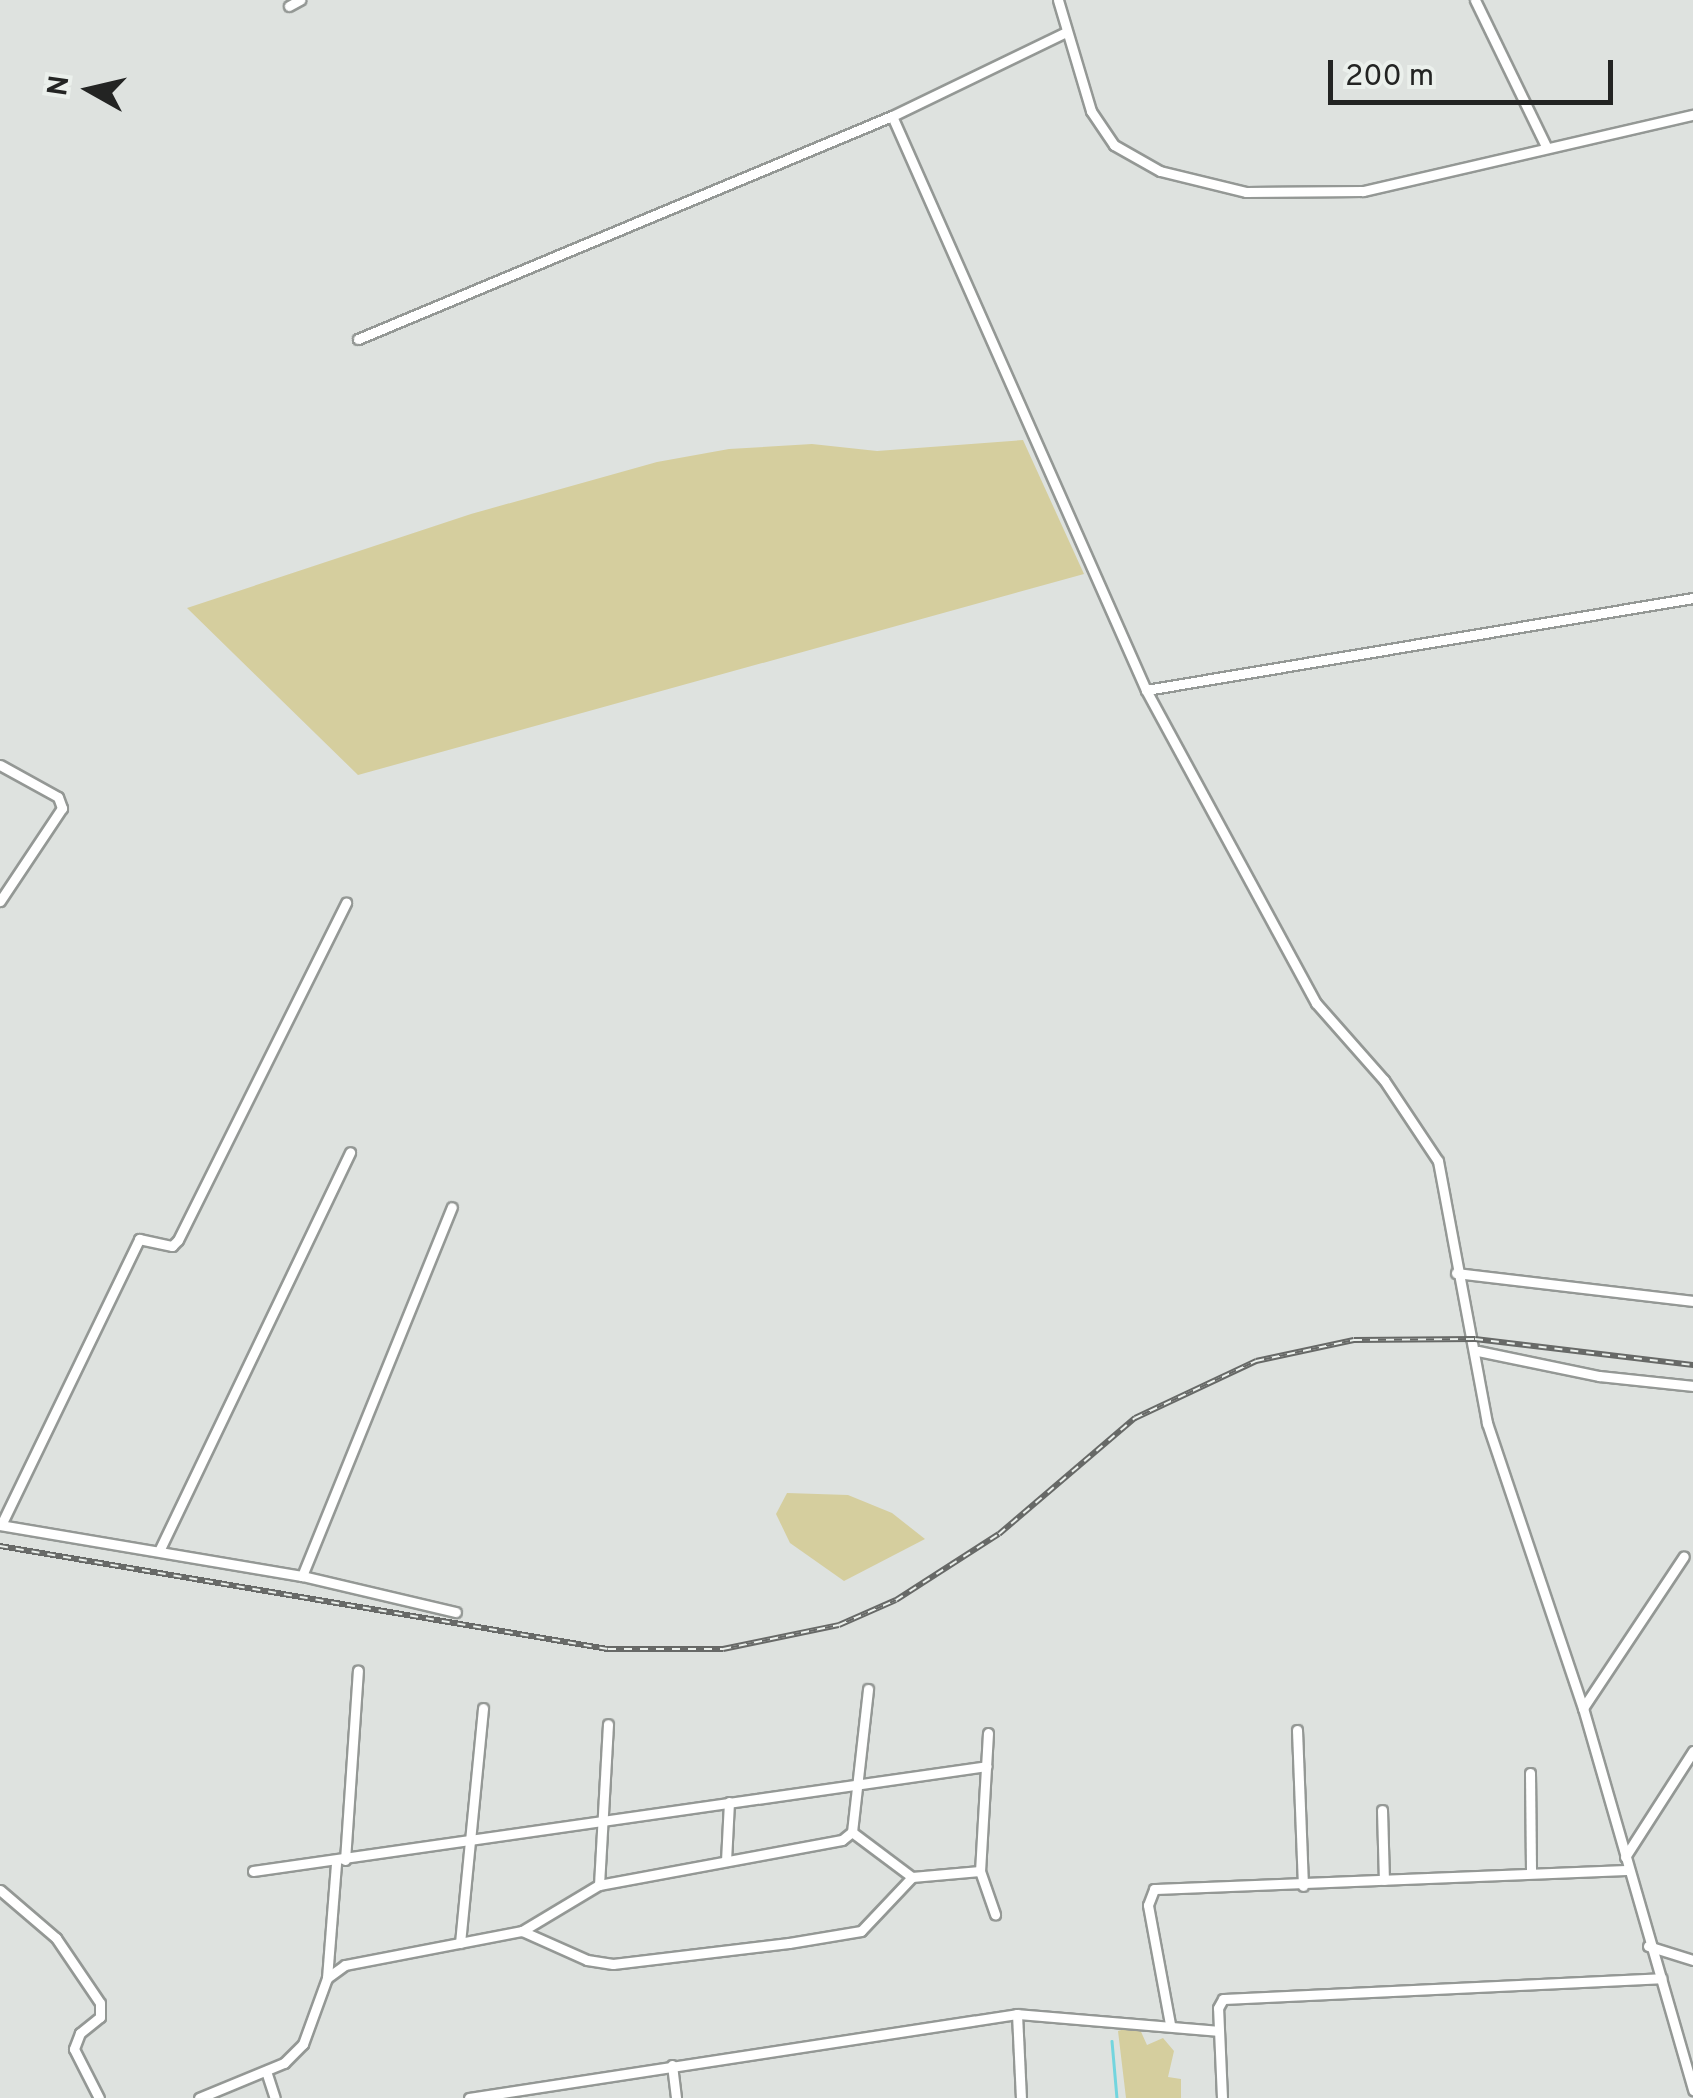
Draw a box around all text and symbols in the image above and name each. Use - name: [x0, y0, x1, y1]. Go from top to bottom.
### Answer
- north arrow: [40, 40, 140, 140]
- scale bar: [1333, 40, 1618, 102]
- text: 200 m: [1345, 59, 1434, 96]
- text: N: [41, 73, 80, 98]

